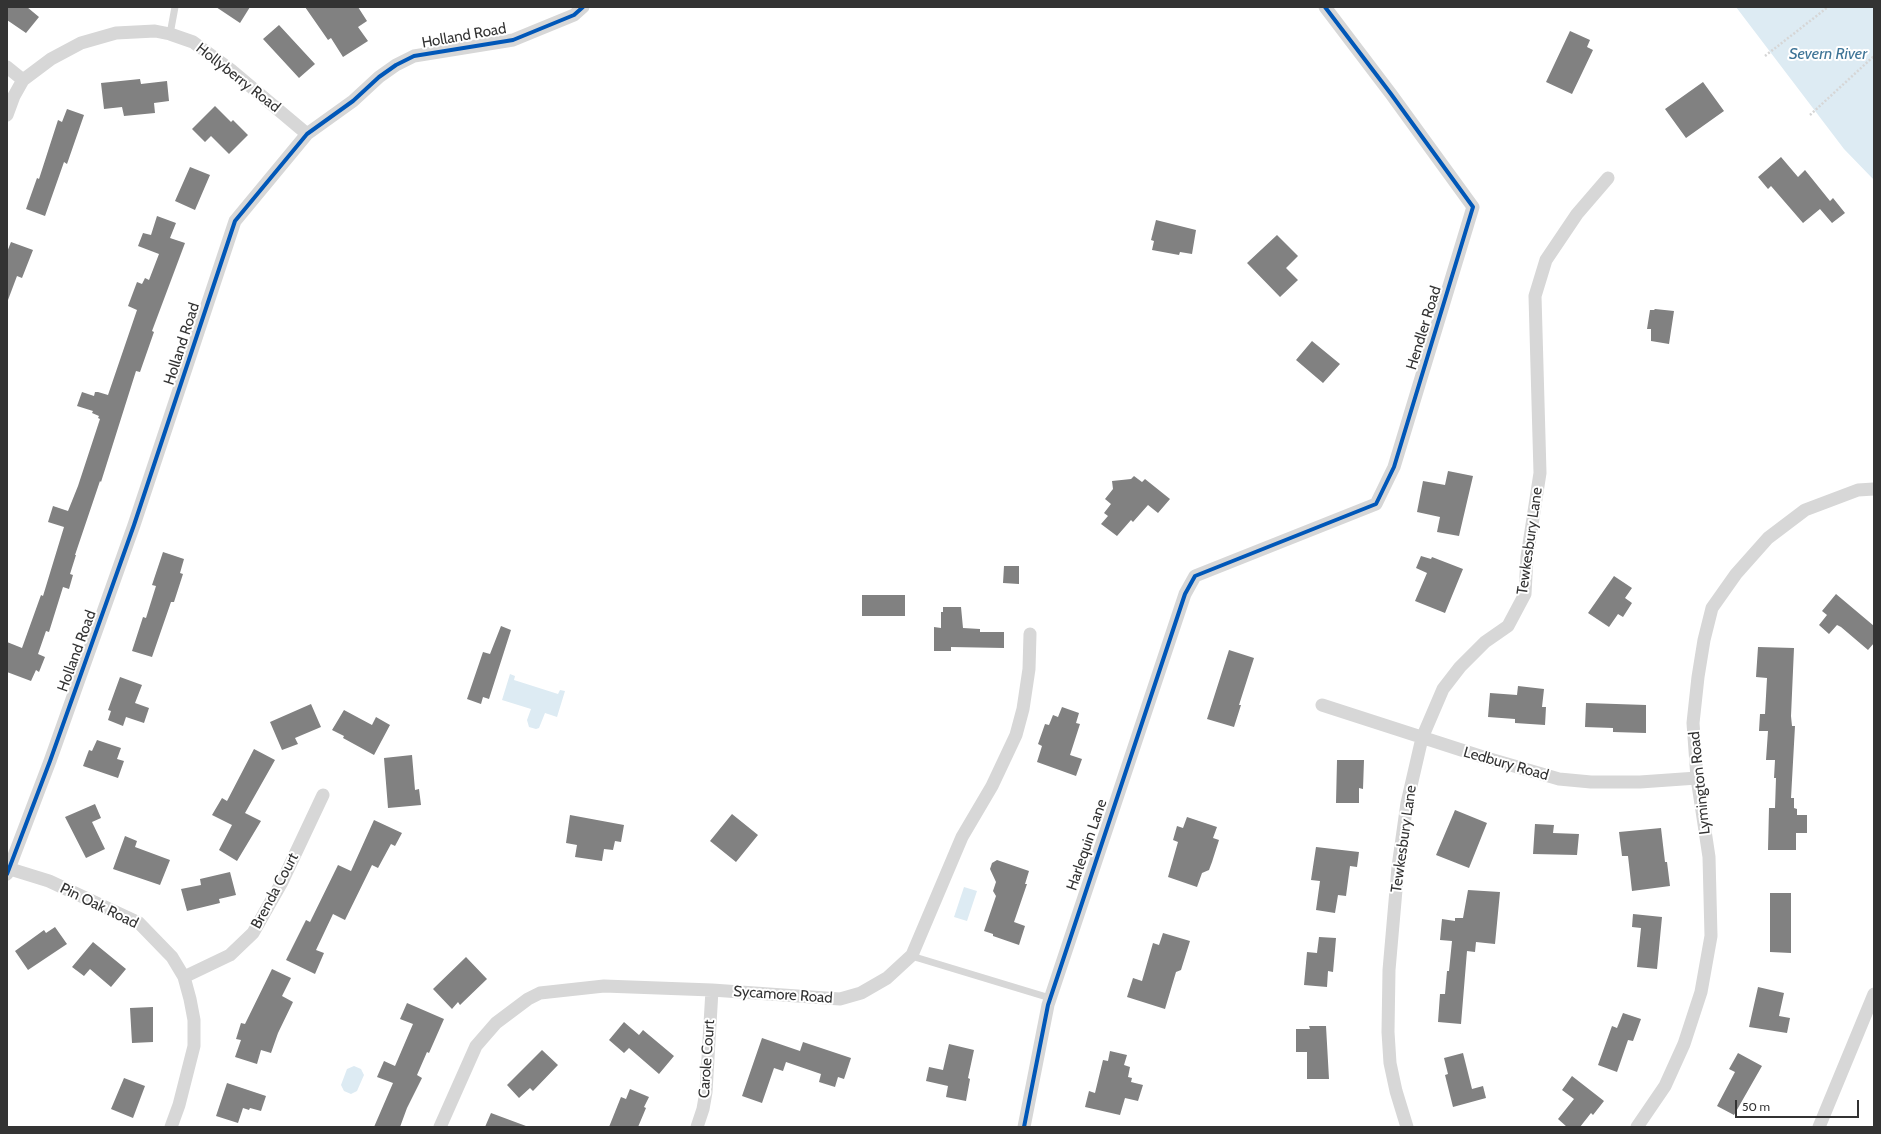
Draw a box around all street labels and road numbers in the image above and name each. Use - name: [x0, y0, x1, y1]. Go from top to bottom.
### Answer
- street label: Holland Road: [420, 20, 508, 52]
- street label: Hollyberry Road: [192, 39, 284, 117]
- street label: Hendler Road: [1403, 284, 1445, 372]
- street label: Holland Road: [160, 301, 204, 387]
- street label: Tewkesbury Lane: [1514, 486, 1546, 596]
- street label: Holland Road: [54, 608, 100, 694]
- street label: Lymington Road: [1686, 730, 1714, 836]
- street label: Ledbury Road: [1461, 743, 1551, 785]
- street label: Tewkesbury Lane: [1388, 784, 1420, 894]
- street label: Harlequin Lane: [1063, 797, 1111, 893]
- street label: Brenda Court: [247, 850, 303, 932]
- street label: Pin Oak Road: [57, 879, 141, 933]
- street label: Sycamore Road: [733, 983, 833, 1007]
- street label: Carole Court: [695, 1019, 719, 1099]

